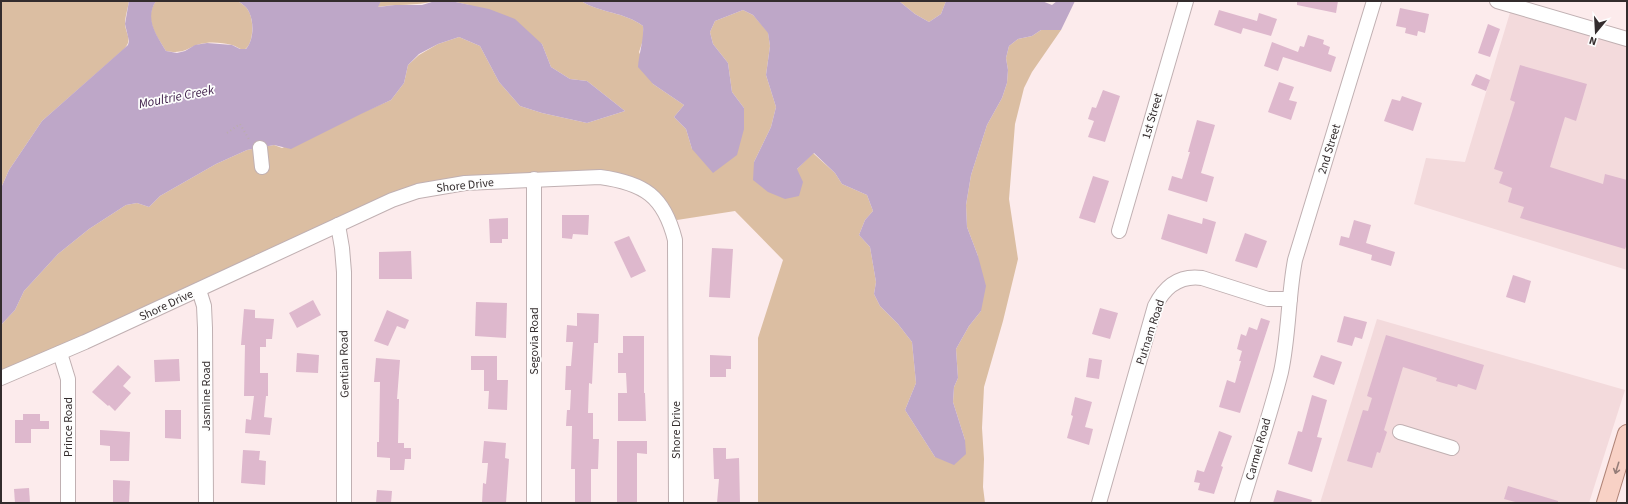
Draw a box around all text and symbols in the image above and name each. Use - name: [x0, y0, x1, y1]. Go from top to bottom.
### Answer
- north arrow: [1576, 12, 1616, 52]
- text: N: [1587, 33, 1599, 49]
- water label: Moultrie Creek: [137, 81, 216, 113]
- street label: 1st Street: [1138, 91, 1167, 141]
- street label: 2nd Street: [1314, 122, 1345, 176]
- street label: Shore Drive: [435, 174, 495, 197]
- street label: Shore Drive: [136, 286, 196, 325]
- street label: Putnam Road: [1132, 297, 1169, 367]
- street label: Segovia Road: [526, 307, 543, 375]
- street label: Gentian Road: [335, 330, 354, 398]
- street label: Jasmine Road: [198, 361, 215, 431]
- street label: Prince Road: [60, 397, 77, 457]
- street label: Shore Drive: [668, 401, 685, 459]
- street label: Carmel Road: [1241, 416, 1275, 482]
- one-way arrow: [1613, 462, 1620, 475]

